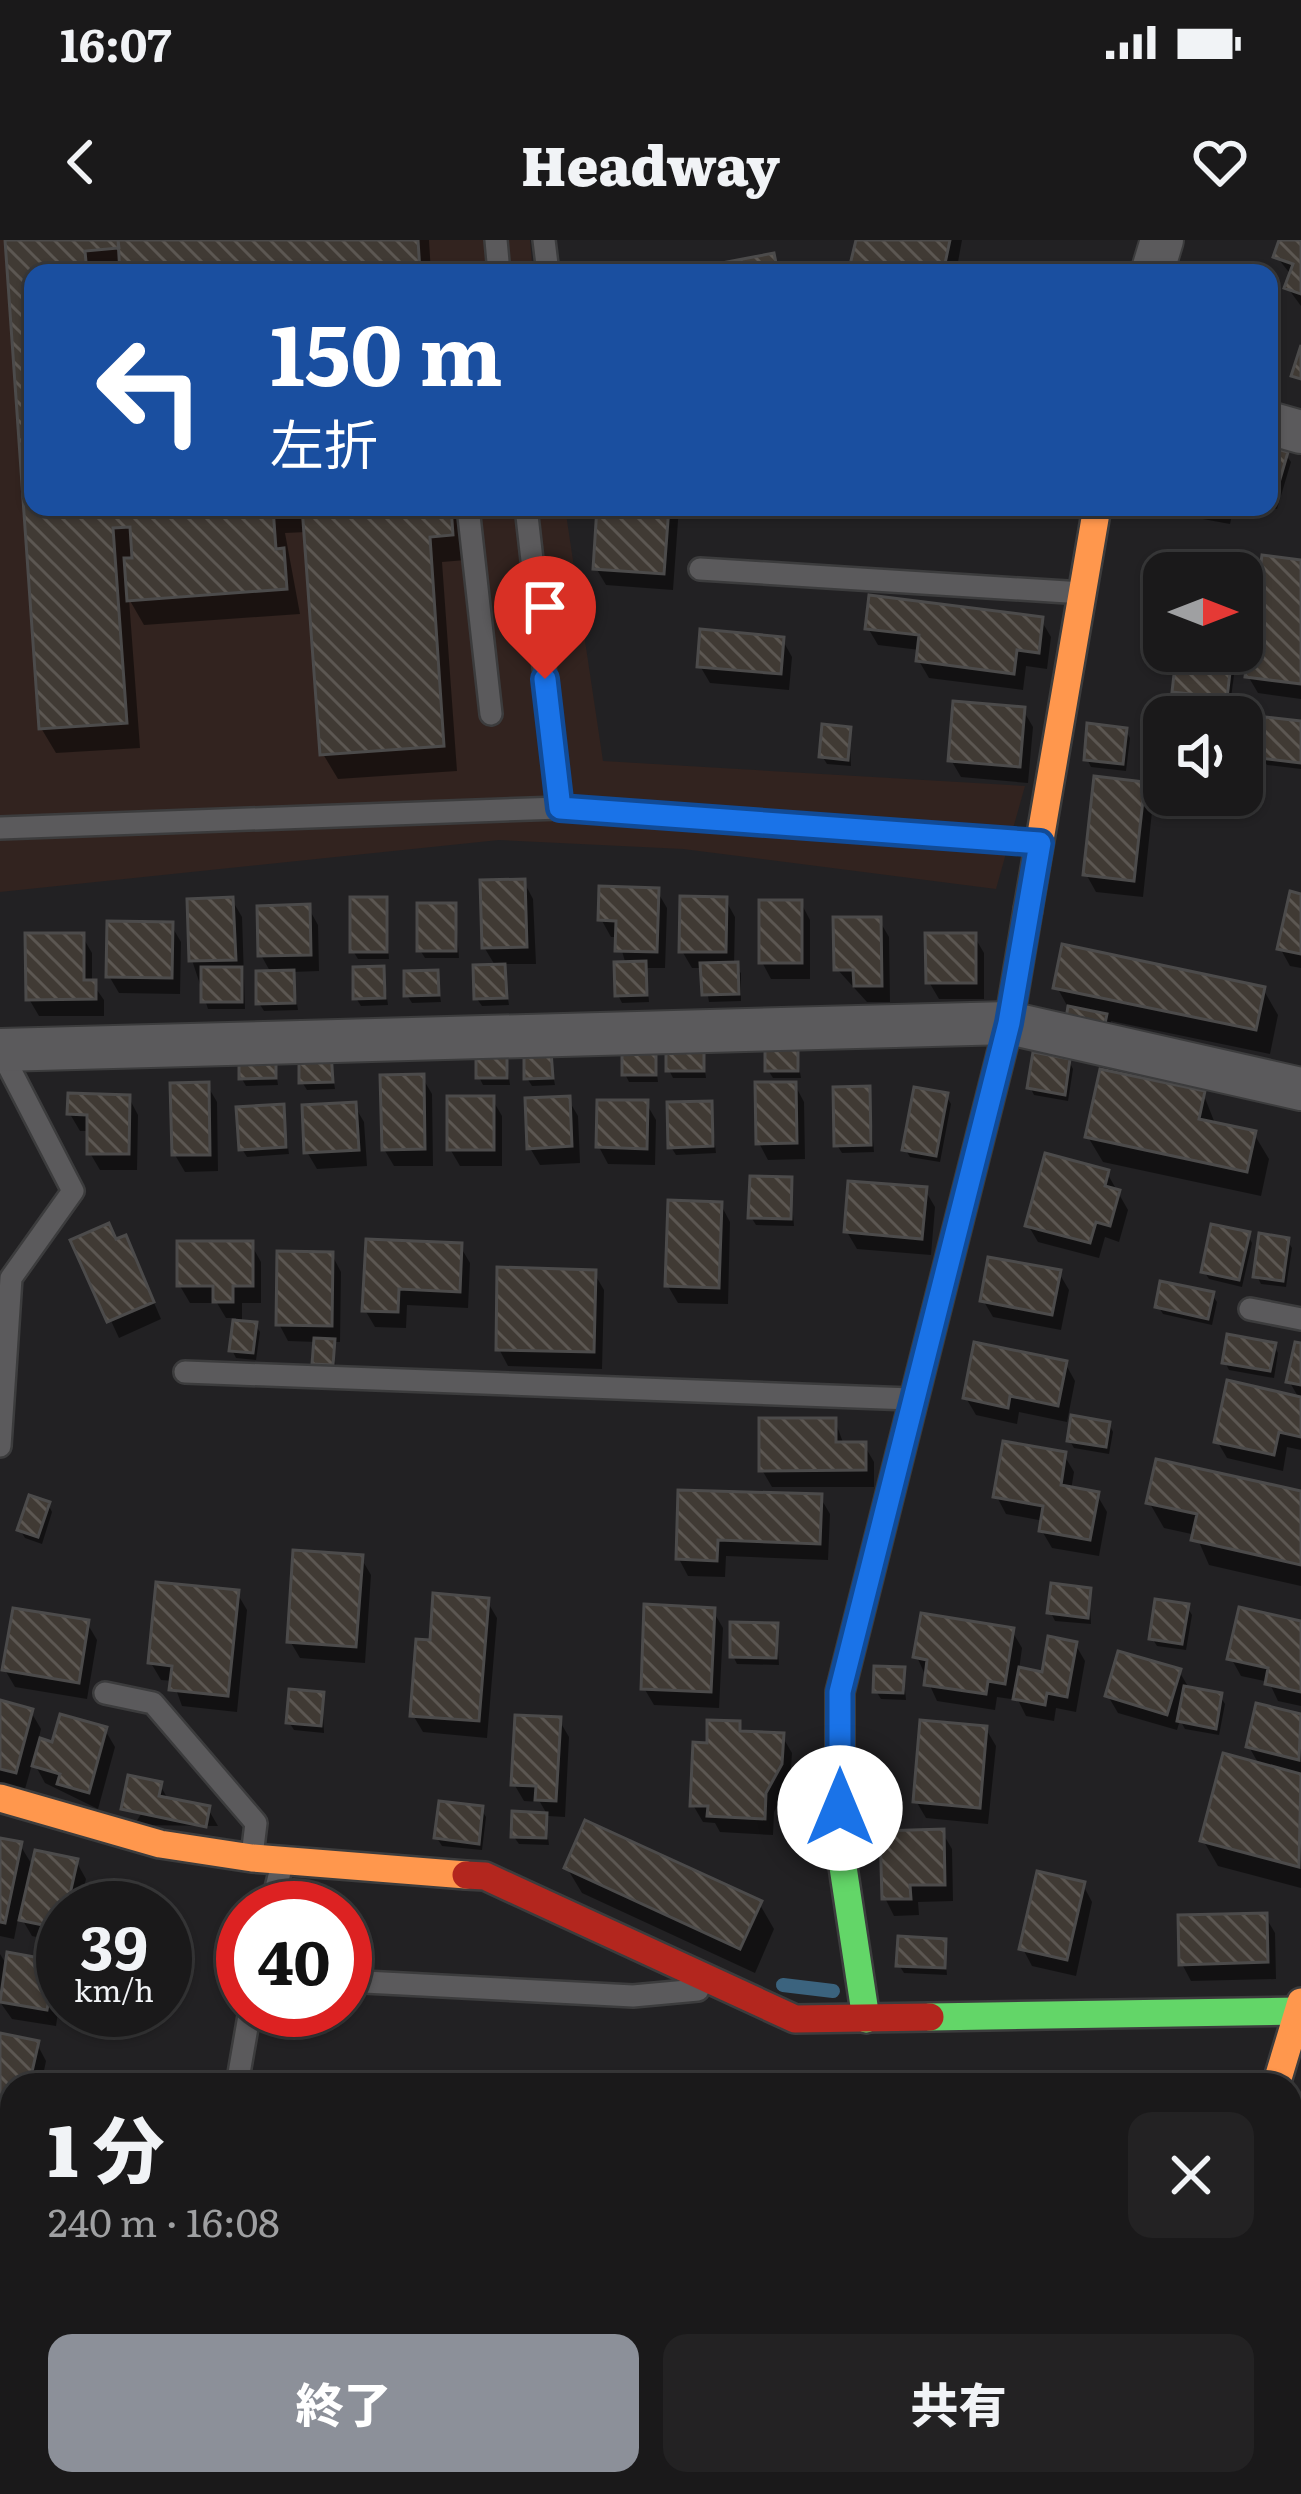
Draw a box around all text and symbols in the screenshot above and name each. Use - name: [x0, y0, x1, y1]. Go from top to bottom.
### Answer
- text: 16:07: [60, 9, 172, 76]
- text: Headway: [521, 122, 780, 203]
- icon: back: [48, 129, 114, 195]
- icon: heart: [1187, 129, 1253, 195]
- text: 150 m: [270, 287, 503, 412]
- icon: left: [72, 312, 228, 468]
- text: 左折: [270, 401, 378, 482]
- north arrow: [1143, 552, 1263, 672]
- map controls: [1143, 552, 1263, 816]
- pin: [494, 556, 596, 679]
- icon: arrive: [512, 574, 578, 640]
- button: sound: [1143, 696, 1263, 816]
- position arrow: [777, 1745, 903, 1871]
- speed limit sign: 40: [216, 1881, 372, 2037]
- text: 39: [80, 1899, 148, 1988]
- text: km/h: [74, 1967, 154, 2011]
- text: 1 分: [48, 2092, 165, 2199]
- button: close: [1128, 2112, 1254, 2238]
- text: 240 m · 16:08: [48, 2191, 280, 2249]
- button: 終了: [48, 2334, 639, 2472]
- button: 共有: [663, 2334, 1254, 2472]

